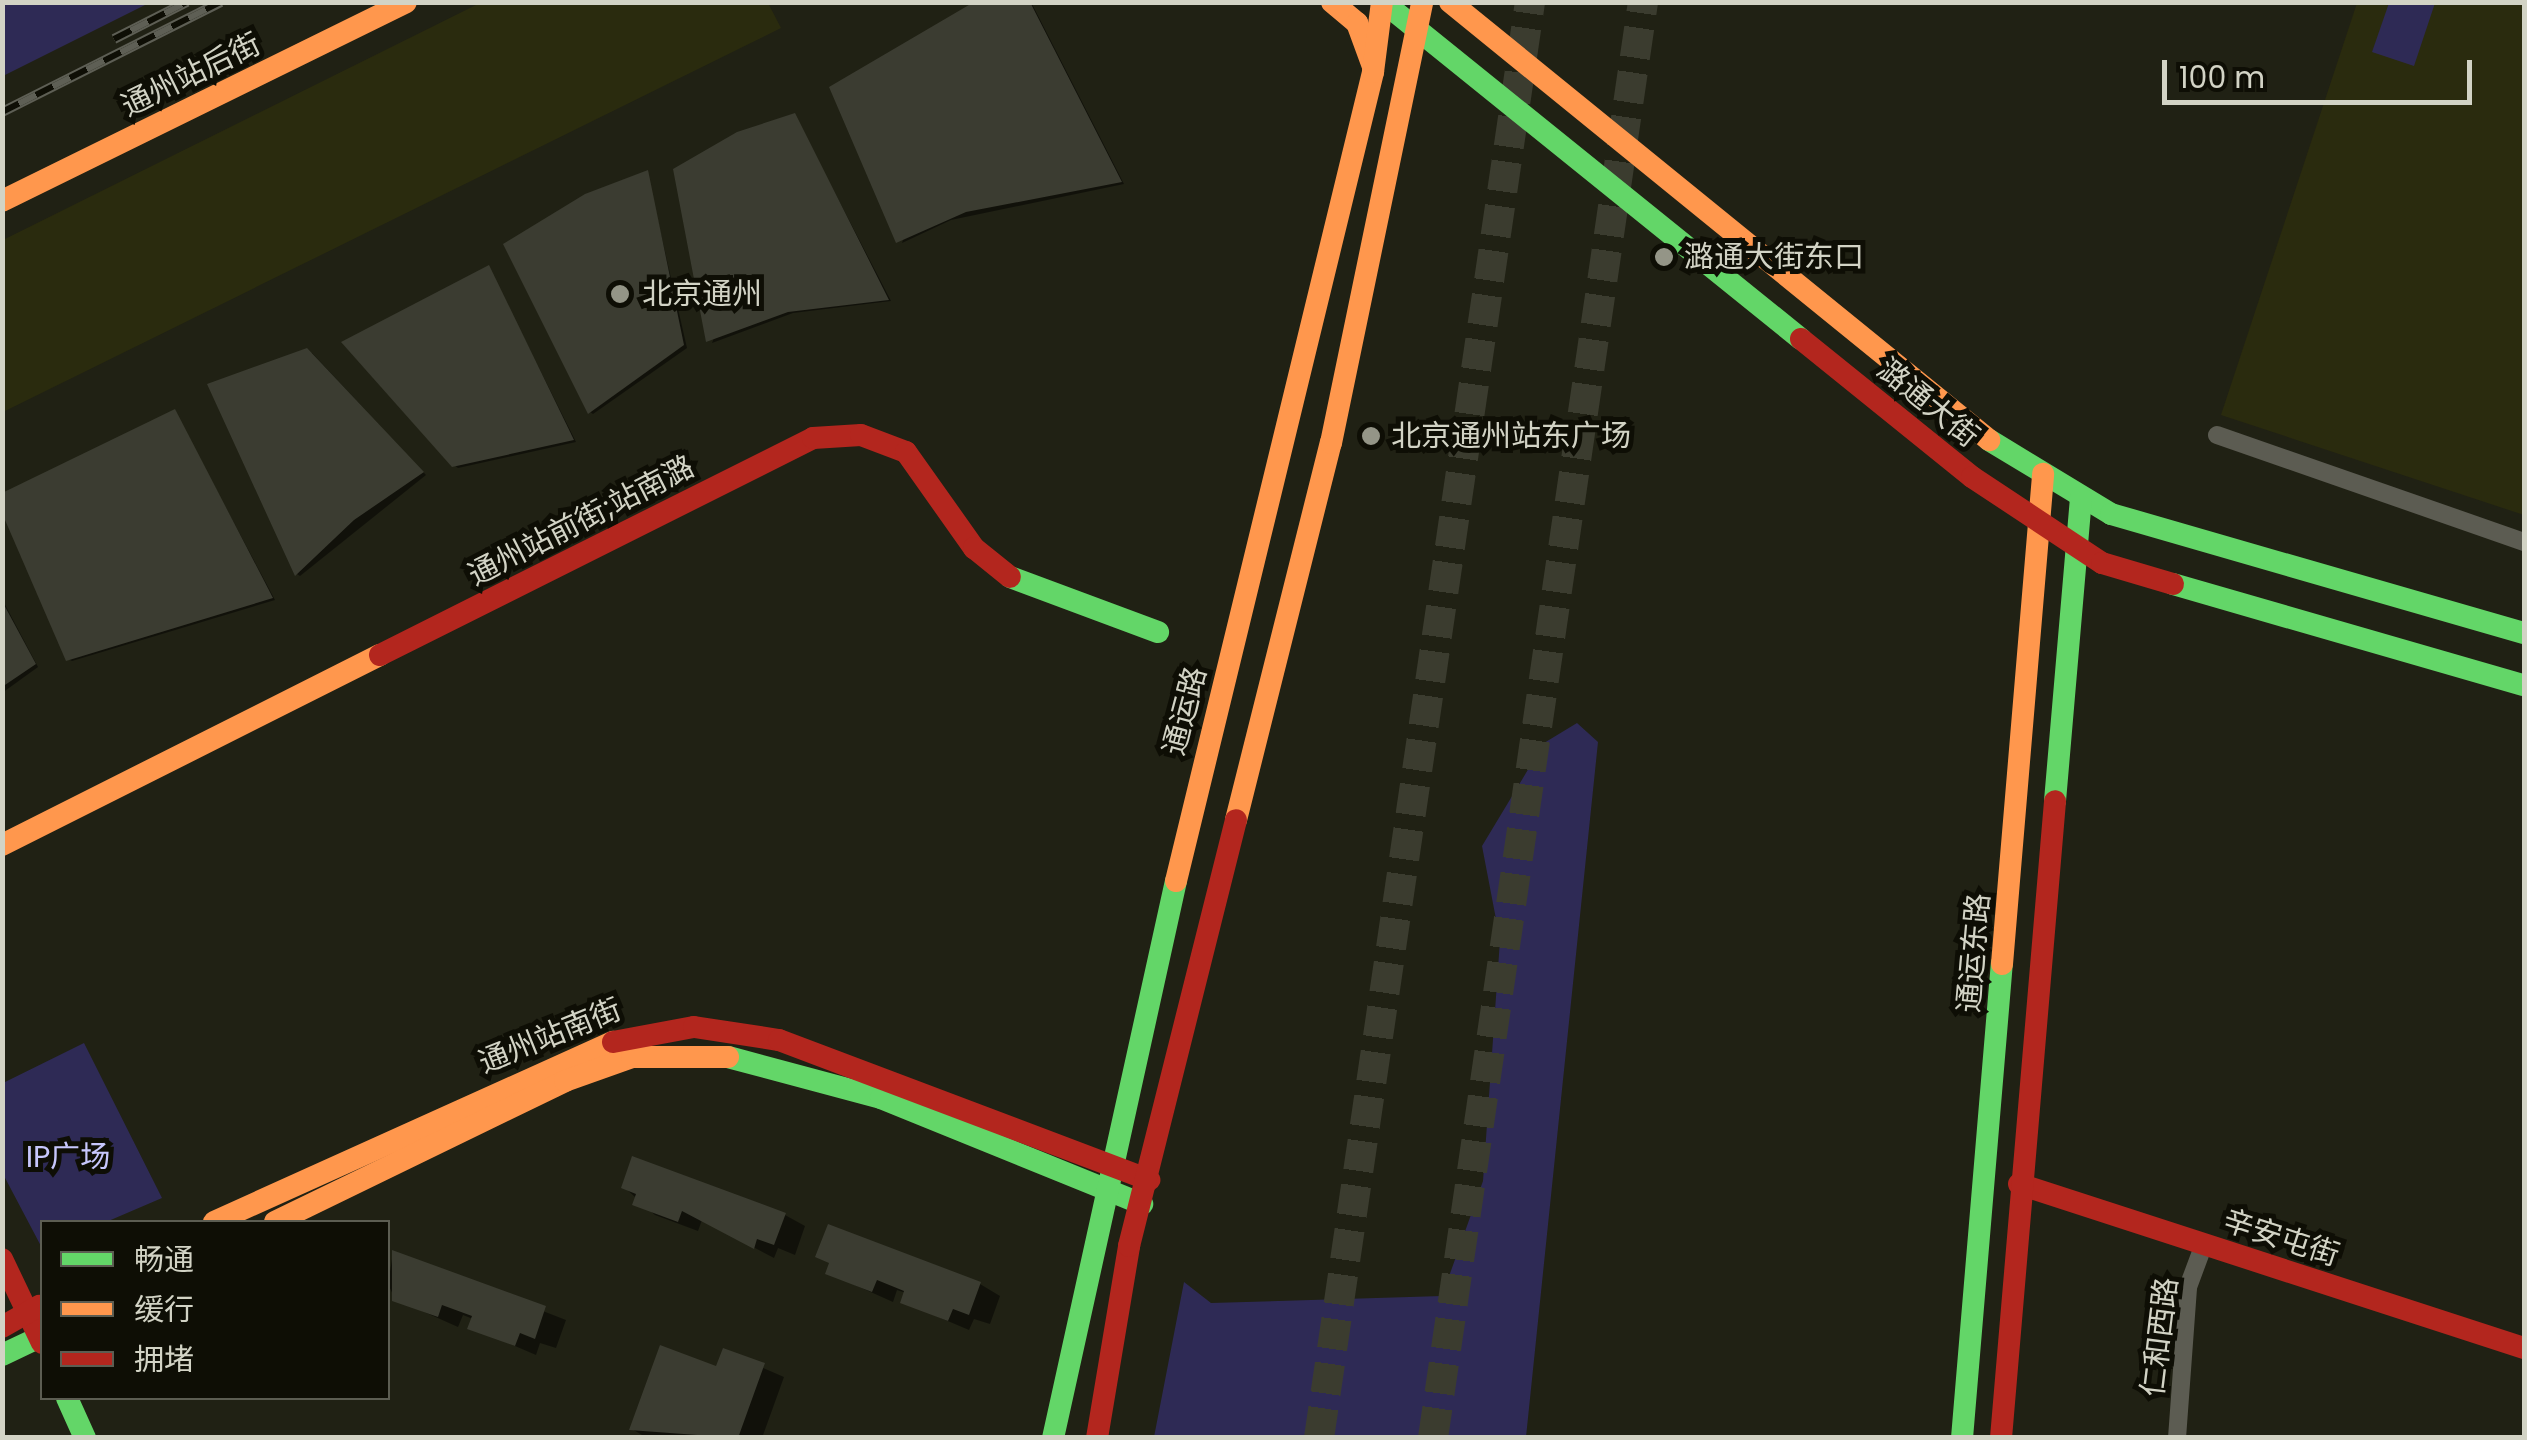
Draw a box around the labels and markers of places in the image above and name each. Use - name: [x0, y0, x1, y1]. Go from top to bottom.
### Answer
- place label: 潞通大街东口: [1684, 239, 1864, 275]
- marker: 潞通大街东口: [1653, 246, 1675, 268]
- place label: 北京通州: [642, 276, 762, 312]
- marker: 北京通州: [607, 281, 633, 307]
- place label: 北京通州站东广场: [1391, 418, 1631, 454]
- marker: 北京通州站东广场: [1360, 425, 1382, 447]

